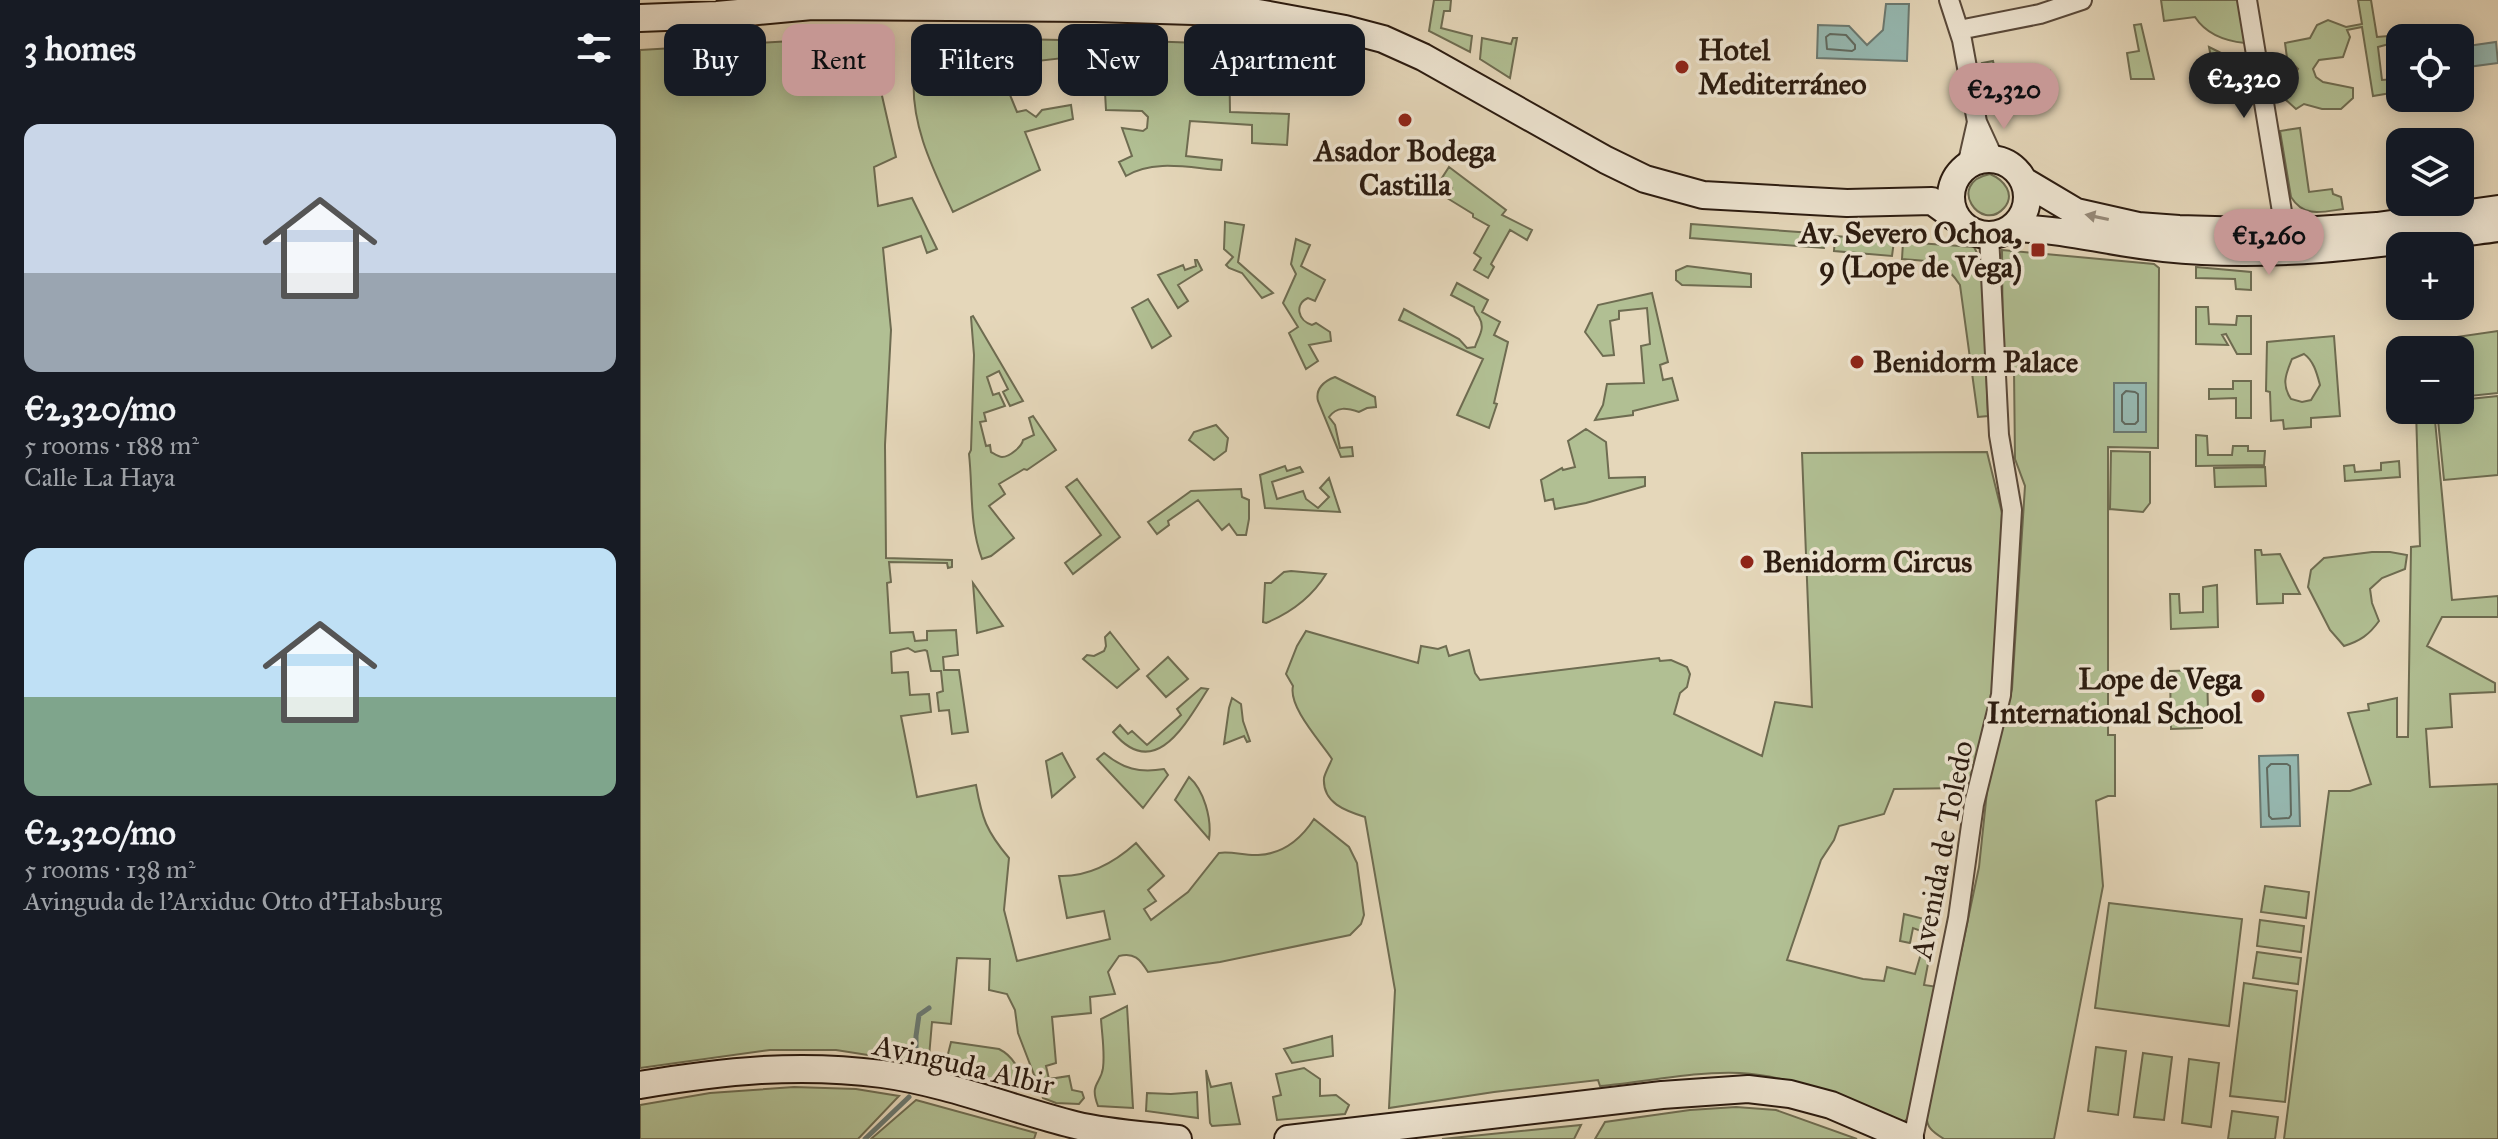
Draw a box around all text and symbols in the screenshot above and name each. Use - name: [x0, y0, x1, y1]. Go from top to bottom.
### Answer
- chip: Buy: [664, 24, 766, 96]
- chip: Rent: [782, 24, 895, 96]
- chip: Filters: [911, 24, 1042, 96]
- chip: New: [1058, 24, 1168, 96]
- chip: Apartment: [1184, 24, 1365, 96]
- map controls: [2386, 24, 2474, 424]
- button: locate: [2386, 24, 2474, 112]
- icon: filters: [572, 26, 616, 70]
- text: 3 homes: [24, 28, 136, 69]
- place label: Hotel Mediterráneo: [1698, 32, 1867, 102]
- pin: €2,320: [2179, 52, 2309, 120]
- marker: Hotel Mediterráneo: [1673, 58, 1691, 76]
- text: €2,320: [2207, 62, 2281, 94]
- pin: €2,320: [1939, 63, 2069, 131]
- text: €2,320: [1967, 73, 2041, 105]
- marker: Asador Bodega Castilla: [1396, 111, 1414, 129]
- button: layers: [2386, 128, 2474, 216]
- place label: Asador Bodega Castilla: [1312, 133, 1497, 203]
- icon: home: [248, 176, 392, 320]
- pin: €1,260: [2204, 209, 2334, 277]
- one-way arrow: [2085, 210, 2110, 223]
- place label: Av. Severo Ochoa, 9 (Lope de Vega): [1797, 215, 2022, 286]
- text: €1,260: [2232, 219, 2306, 251]
- button: +: [2386, 232, 2474, 320]
- marker: Av. Severo Ochoa, 9 (Lope de Vega): [2029, 241, 2047, 259]
- button: −: [2386, 336, 2474, 424]
- place label: Benidorm Palace: [1873, 344, 2079, 380]
- marker: Benidorm Palace: [1848, 353, 1866, 371]
- text: €2,320/mo: [24, 388, 176, 429]
- text: 5 rooms · 188 m²: [24, 429, 199, 461]
- text: Calle La Haya: [24, 461, 175, 493]
- place label: Benidorm Circus: [1763, 544, 1972, 580]
- marker: Benidorm Circus: [1738, 553, 1756, 571]
- icon: home: [248, 600, 392, 744]
- place label: Lope de Vega International School: [1987, 661, 2243, 731]
- marker: Lope de Vega International School: [2249, 687, 2267, 705]
- street label: Avenida de Toledo: [1903, 737, 1981, 964]
- text: €2,320/mo: [24, 812, 176, 853]
- text: 5 rooms · 138 m²: [24, 853, 196, 885]
- text: Avinguda de l'Arxiduc Otto d'Habsburg: [24, 885, 442, 917]
- street label: Avinguda Albir: [868, 1026, 1059, 1103]

